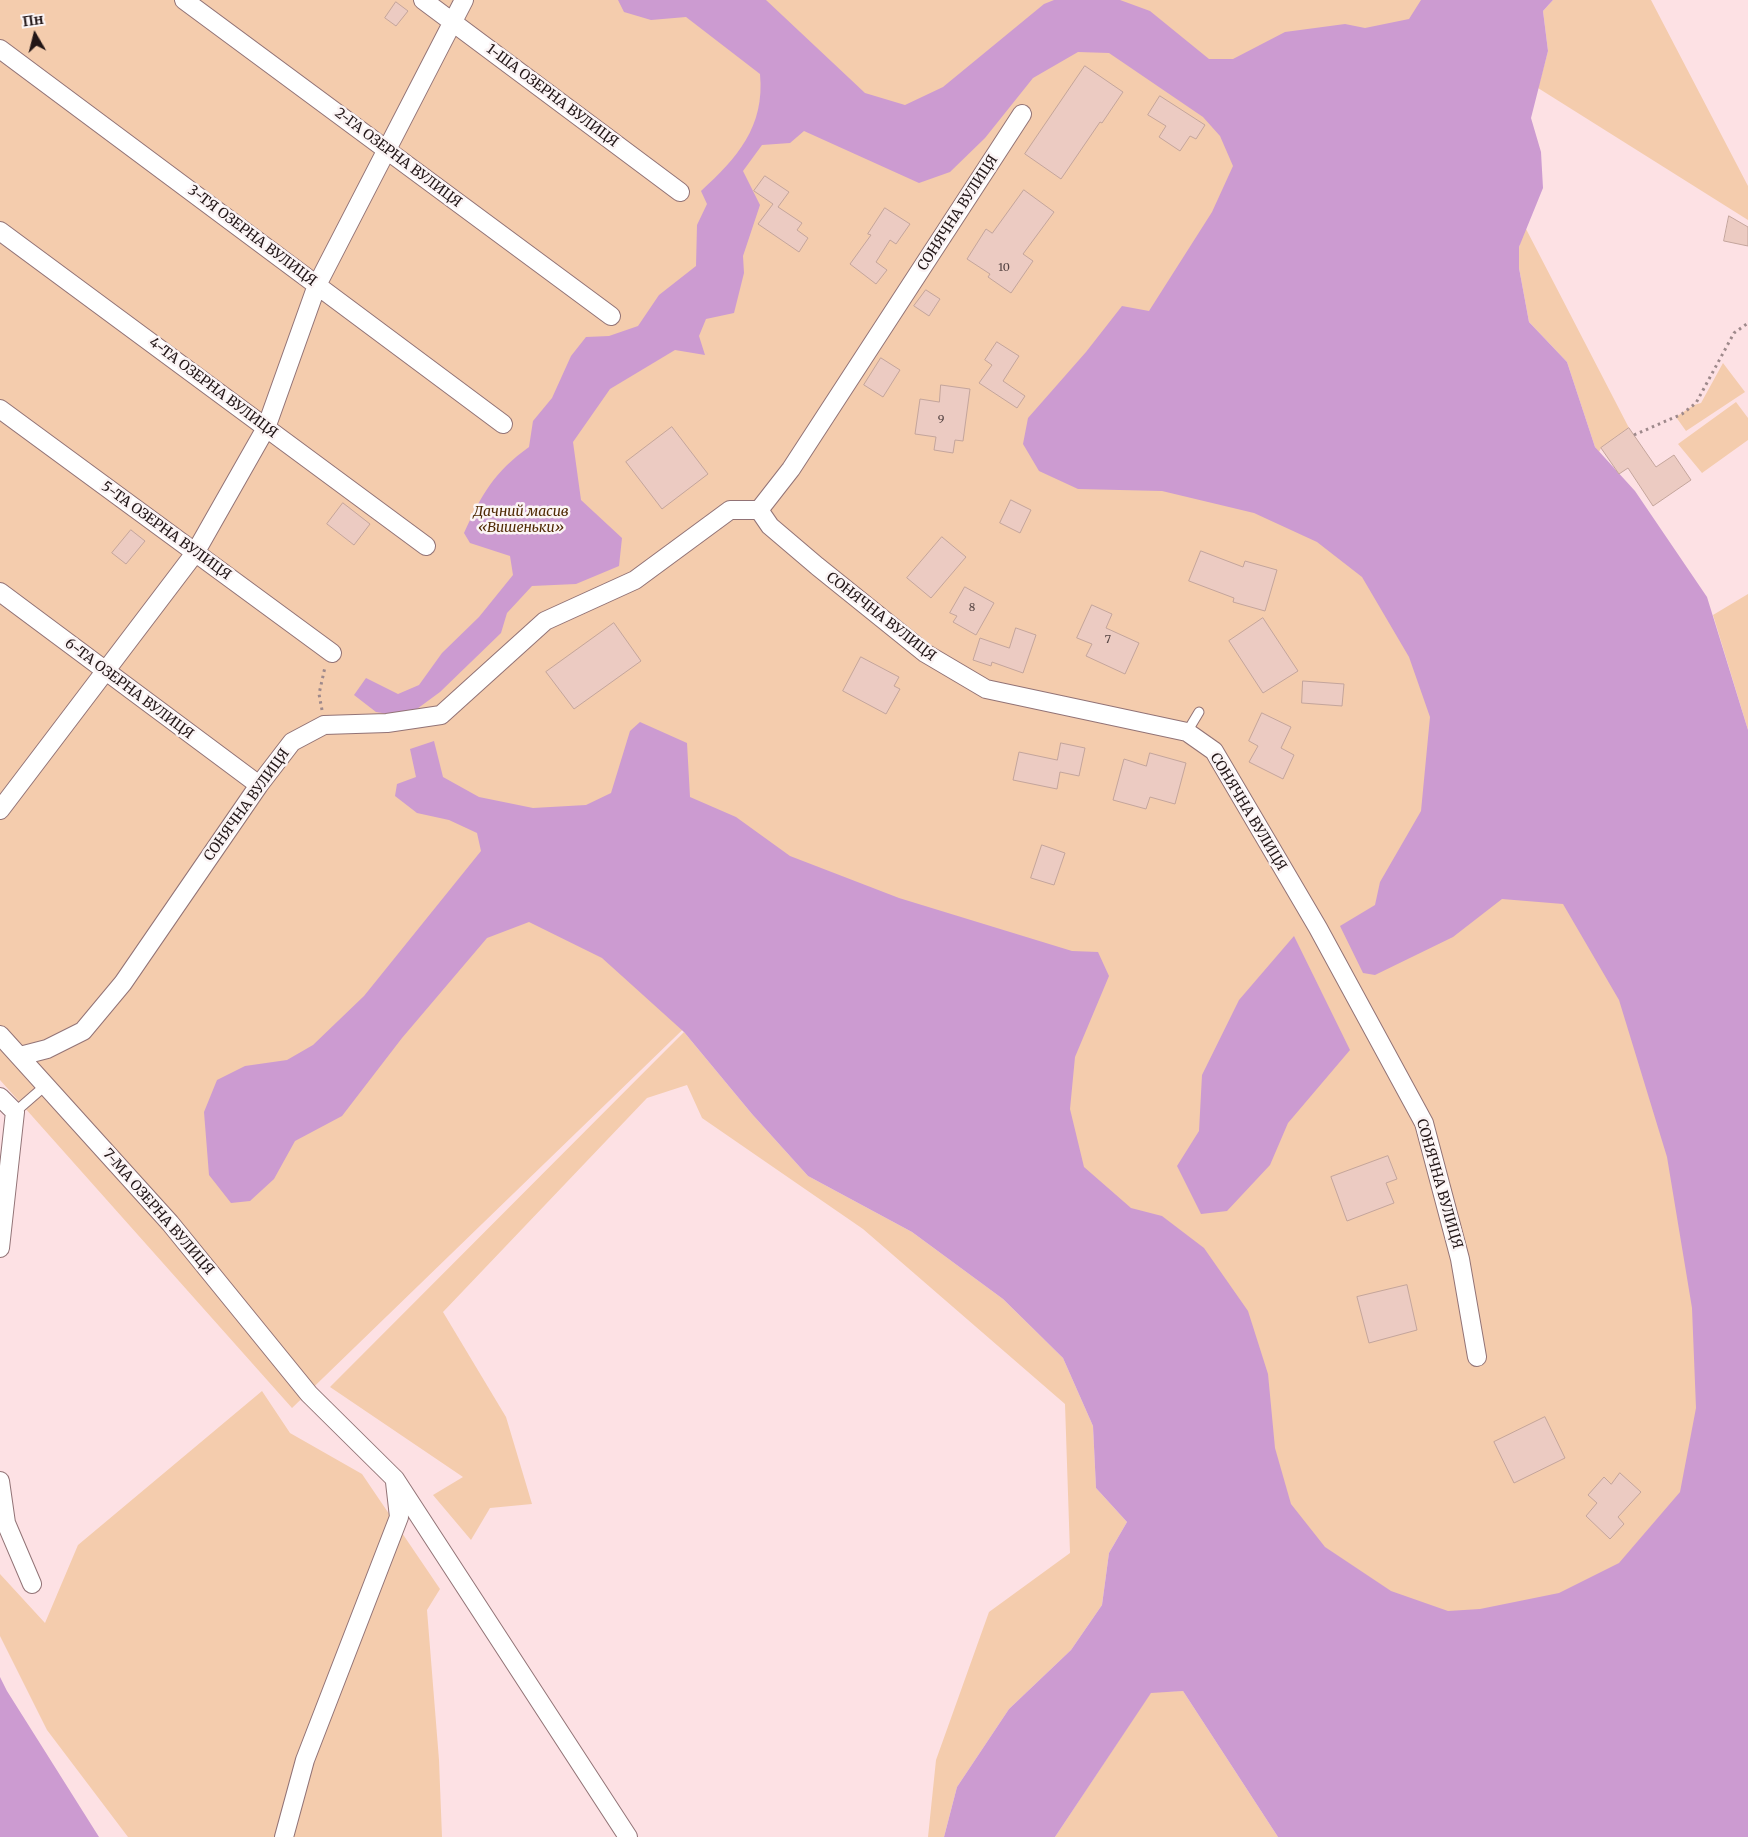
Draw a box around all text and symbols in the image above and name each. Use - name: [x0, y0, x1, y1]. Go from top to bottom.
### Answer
- north arrow: [10, 10, 60, 60]
- text: Пн: [21, 10, 45, 31]
- street label: 1-ША ОЗЕРНА ВУЛИЦЯ: [483, 41, 621, 151]
- street label: 2-ГА ОЗЕРНА ВУЛИЦЯ: [331, 105, 465, 211]
- street label: СОНЯЧНА ВУЛИЦЯ: [914, 152, 1002, 274]
- street label: 3-ТЯ ОЗЕРНА ВУЛИЦЯ: [184, 182, 320, 290]
- house number: 10: [998, 261, 1010, 275]
- street label: 4-ТА ОЗЕРНА ВУЛИЦЯ: [145, 334, 281, 442]
- house number: 9: [938, 413, 944, 427]
- street label: 5-ТА ОЗЕРНА ВУЛИЦЯ: [98, 478, 234, 584]
- park label: Дачний масив «Вишеньки»: [473, 504, 569, 536]
- street label: СОНЯЧНА ВУЛИЦЯ: [823, 569, 939, 665]
- house number: 8: [969, 601, 975, 615]
- house number: 7: [1105, 633, 1111, 647]
- street label: 6-ТА ОЗЕРНА ВУЛИЦЯ: [61, 635, 197, 743]
- street label: СОНЯЧНА ВУЛИЦЯ: [201, 746, 293, 864]
- street label: СОНЯЧНА ВУЛИЦЯ: [1206, 750, 1290, 874]
- street label: СОНЯЧНА ВУЛИЦЯ: [1412, 1117, 1466, 1251]
- street label: 7-МА ОЗЕРНА ВУЛИЦЯ: [99, 1146, 217, 1278]

